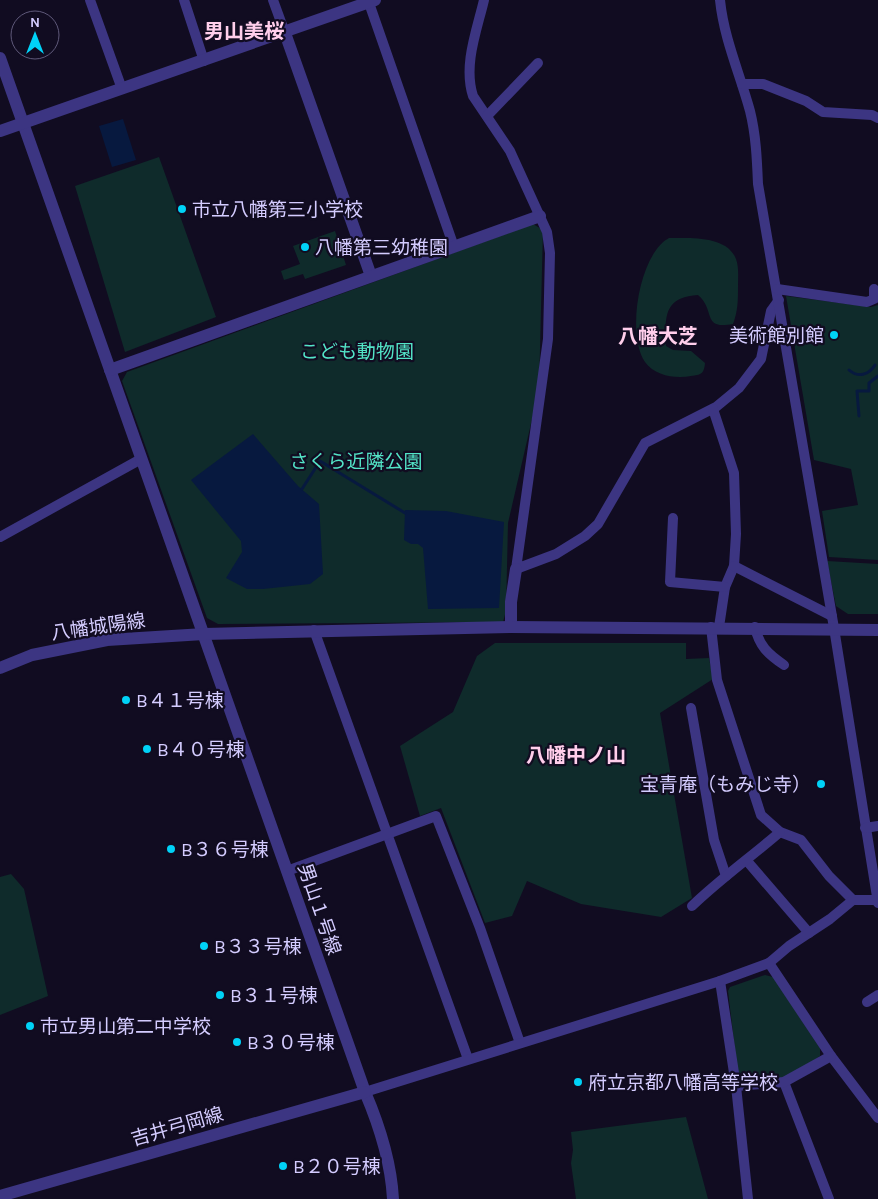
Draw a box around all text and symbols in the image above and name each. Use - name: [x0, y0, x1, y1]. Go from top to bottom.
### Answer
- north arrow: [10, 10, 60, 60]
- text: N: [30, 14, 40, 31]
- district label: 男山美桜: [204, 20, 284, 43]
- place label: 市立八幡第三小学校: [192, 199, 363, 221]
- marker: 市立八幡第三小学校: [176, 203, 188, 215]
- place label: 八幡第三幼稚園: [315, 237, 448, 259]
- marker: 八幡第三幼稚園: [299, 241, 311, 253]
- district label: 八幡大芝: [618, 325, 698, 348]
- place label: 美術館別館: [729, 325, 824, 347]
- marker: 美術館別館: [828, 329, 840, 341]
- park label: こども動物園: [300, 341, 414, 363]
- park label: さくら近隣公園: [289, 451, 423, 473]
- street label: 八幡城陽線: [50, 609, 147, 644]
- place label: B４１号棟: [136, 690, 224, 712]
- marker: B４１号棟: [120, 694, 132, 706]
- place label: B４０号棟: [157, 739, 245, 761]
- marker: B４０号棟: [141, 743, 153, 755]
- district label: 八幡中ノ山: [526, 744, 626, 767]
- place label: 宝青庵（もみじ寺）: [640, 774, 811, 796]
- marker: 宝青庵（もみじ寺）: [815, 778, 827, 790]
- place label: B３６号棟: [181, 839, 269, 861]
- marker: B３６号棟: [165, 843, 177, 855]
- street label: 男山１号線: [293, 861, 345, 958]
- place label: B３３号棟: [214, 936, 302, 958]
- marker: B３３号棟: [198, 940, 210, 952]
- place label: B３１号棟: [230, 985, 318, 1007]
- marker: B３１号棟: [214, 989, 226, 1001]
- place label: 市立男山第二中学校: [40, 1016, 211, 1038]
- marker: 市立男山第二中学校: [24, 1020, 36, 1032]
- place label: B３０号棟: [247, 1032, 335, 1054]
- marker: B３０号棟: [231, 1036, 243, 1048]
- place label: 府立京都八幡高等学校: [588, 1072, 778, 1094]
- marker: 府立京都八幡高等学校: [572, 1076, 584, 1088]
- street label: 吉井弓岡線: [129, 1103, 226, 1151]
- place label: B２０号棟: [293, 1156, 381, 1178]
- marker: B２０号棟: [277, 1160, 289, 1172]

